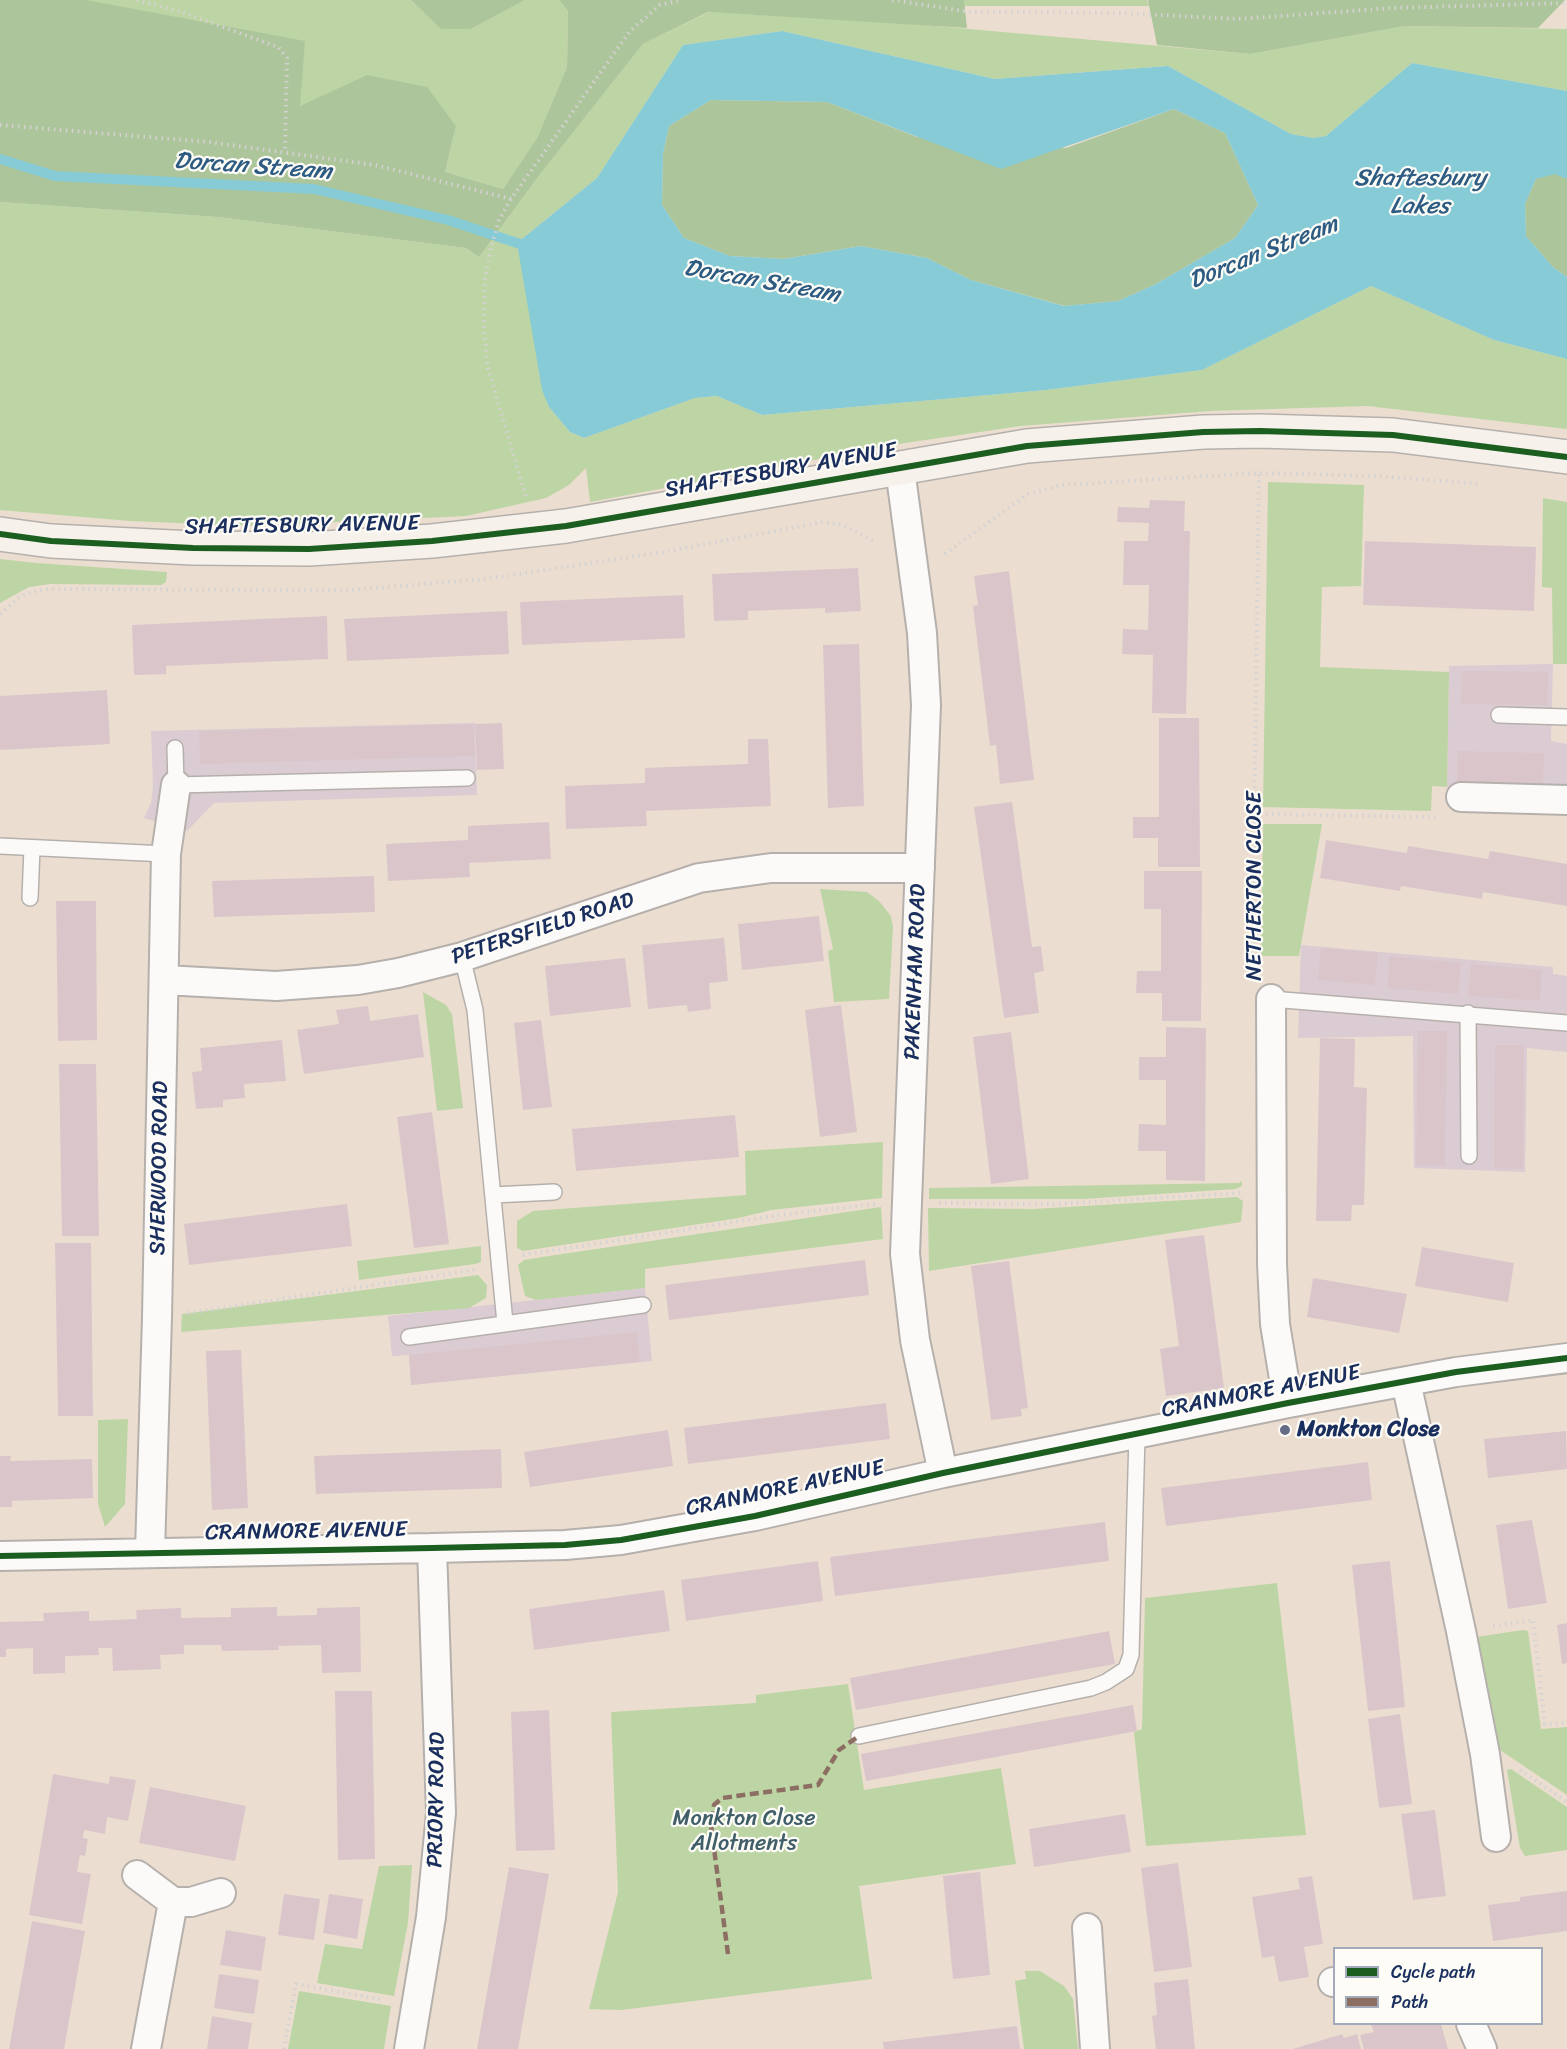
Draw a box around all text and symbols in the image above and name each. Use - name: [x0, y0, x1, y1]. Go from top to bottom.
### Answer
- water label: Dorcan Stream: [173, 147, 333, 187]
- water label: Shaftesbury Lakes: [1354, 165, 1486, 221]
- water label: Dorcan Stream: [1185, 210, 1343, 296]
- water label: Dorcan Stream: [682, 254, 842, 310]
- street label: SHAFTESBURY AVENUE: [663, 438, 899, 504]
- street label: SHAFTESBURY AVENUE: [184, 511, 420, 541]
- street label: NETHERTON CLOSE: [1242, 791, 1268, 981]
- street label: PAKENHAM ROAD: [900, 883, 932, 1061]
- street label: PETERSFIELD ROAD: [448, 887, 638, 971]
- street label: SHERWOOD ROAD: [145, 1081, 175, 1255]
- street label: CRANMORE AVENUE: [1159, 1360, 1363, 1424]
- place label: Monkton Close: [1297, 1417, 1440, 1443]
- marker: Monkton Close: [1278, 1423, 1292, 1437]
- street label: CRANMORE AVENUE: [684, 1455, 886, 1523]
- street label: CRANMORE AVENUE: [205, 1517, 407, 1547]
- street label: PRIORY ROAD: [423, 1732, 451, 1868]
- park label: Monkton Close Allotments: [673, 1806, 815, 1858]
- legend: [1333, 1947, 1543, 2025]
- text: Cycle path: [1391, 1956, 1475, 1988]
- text: Path: [1391, 1986, 1428, 2018]

